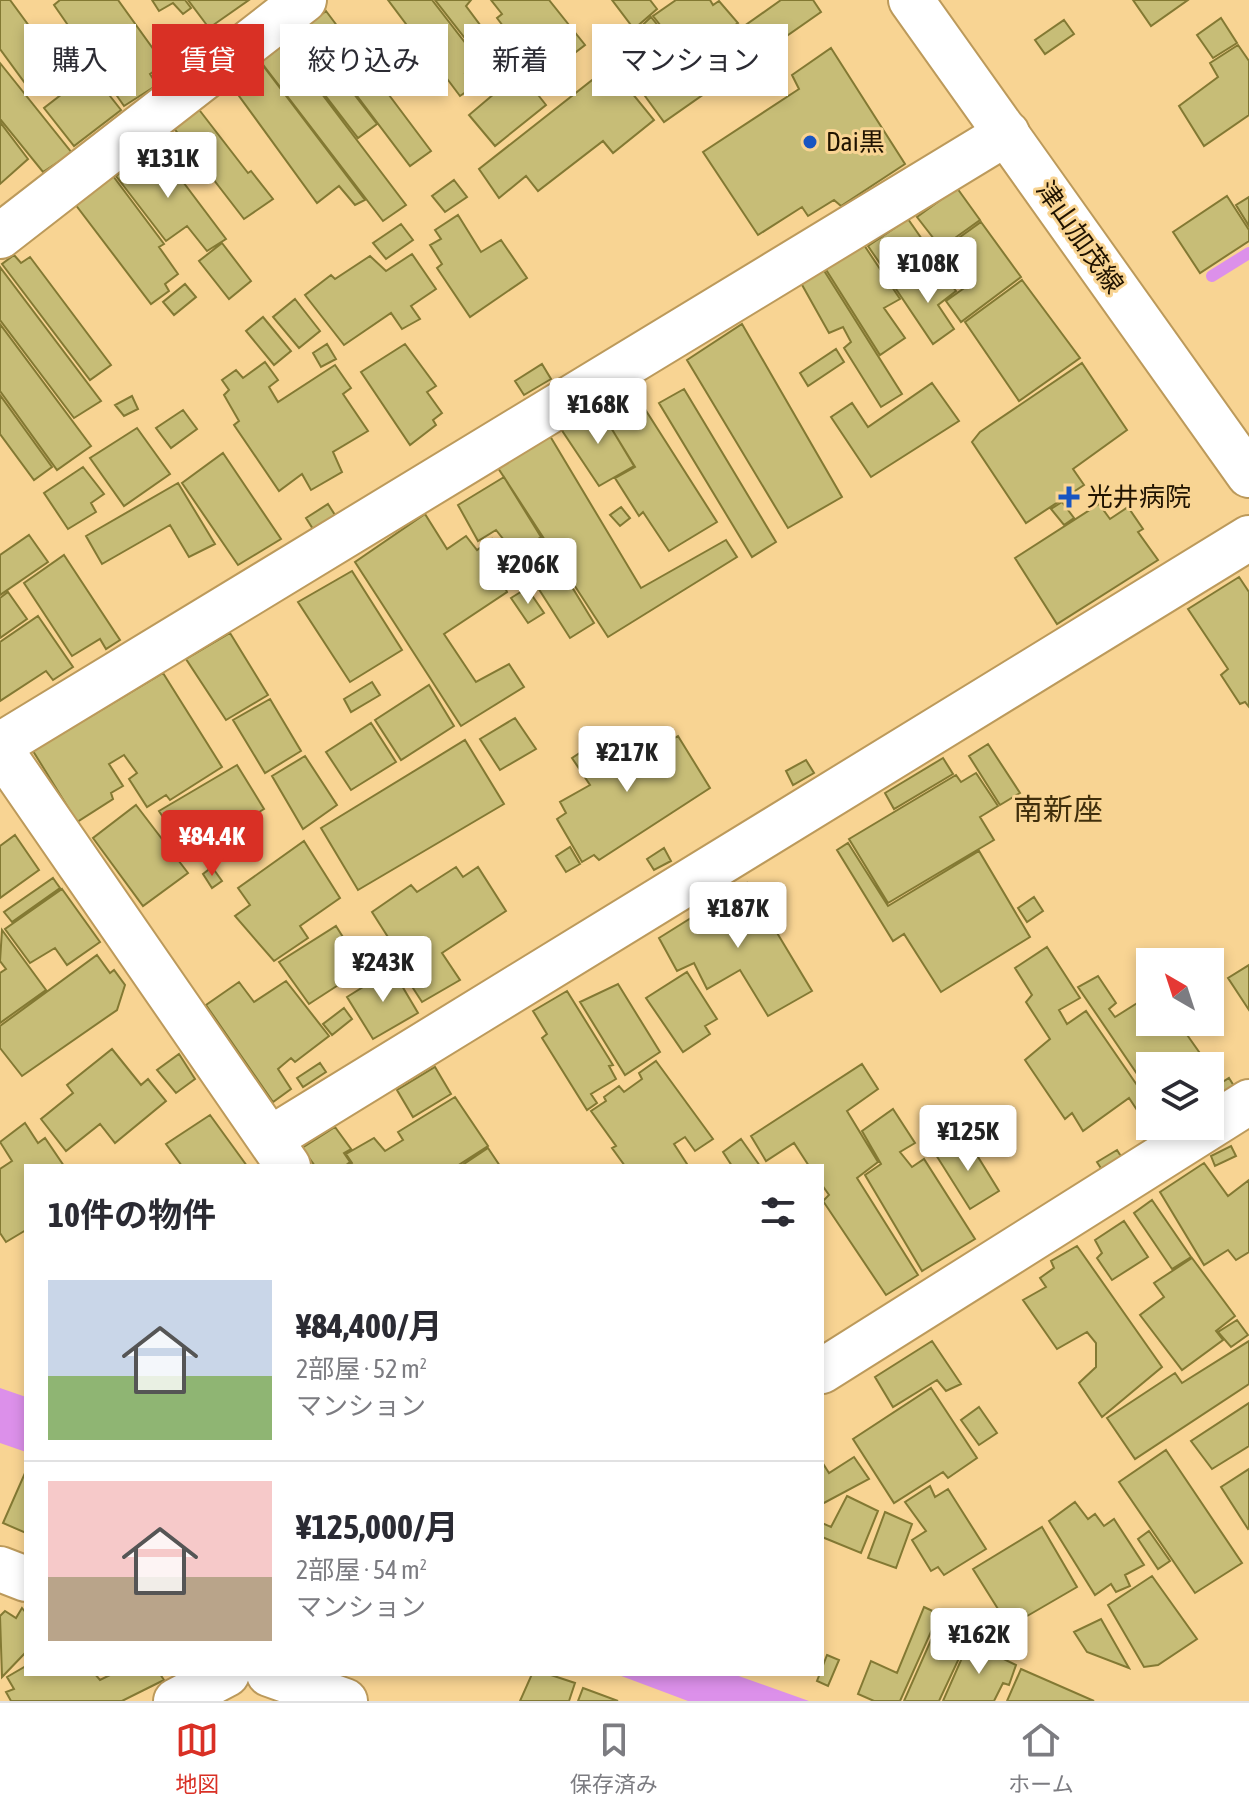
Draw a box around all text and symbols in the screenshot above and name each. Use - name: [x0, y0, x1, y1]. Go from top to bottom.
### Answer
- chip: 購入: [24, 24, 136, 96]
- chip: 賃貸: [152, 24, 264, 96]
- chip: 絞り込み: [280, 24, 448, 96]
- chip: 新着: [464, 24, 576, 96]
- chip: マンション: [592, 24, 788, 96]
- place label: Dai黒: [826, 127, 885, 157]
- pin: ¥131K: [112, 132, 224, 200]
- marker: Dai黒: [801, 133, 819, 151]
- text: ¥131K: [138, 143, 198, 173]
- street label: 津山加茂線: [1030, 175, 1130, 299]
- pin: ¥108K: [872, 237, 984, 305]
- text: ¥108K: [898, 248, 958, 278]
- pin: ¥168K: [542, 378, 654, 446]
- text: ¥168K: [568, 389, 628, 419]
- place label: 光井病院: [1087, 482, 1191, 512]
- marker: 光井病院: [1058, 486, 1080, 508]
- pin: ¥206K: [472, 538, 584, 606]
- text: ¥206K: [498, 549, 558, 579]
- pin: ¥217K: [571, 726, 683, 794]
- text: ¥217K: [597, 737, 657, 767]
- district label: 南新座: [1013, 792, 1103, 826]
- pin: ¥84.4K: [147, 810, 277, 878]
- text: ¥84.4K: [179, 821, 245, 851]
- pin: ¥187K: [682, 882, 794, 950]
- text: ¥187K: [708, 893, 768, 923]
- pin: ¥243K: [327, 936, 439, 1004]
- text: ¥243K: [353, 947, 413, 977]
- north arrow: [1136, 948, 1224, 1036]
- map controls: [1136, 948, 1224, 1140]
- button: layers: [1136, 1052, 1224, 1140]
- pin: ¥125K: [912, 1105, 1024, 1173]
- text: ¥125K: [938, 1116, 998, 1146]
- icon: filters: [756, 1190, 800, 1234]
- text: 10件の物件: [48, 1195, 216, 1234]
- text: ¥84,400/月: [296, 1306, 443, 1345]
- icon: home: [112, 1312, 208, 1408]
- text: 2部屋 · 52 m²: [296, 1354, 427, 1384]
- text: マンション: [296, 1391, 426, 1421]
- text: ¥125,000/月: [296, 1507, 459, 1546]
- icon: home: [112, 1513, 208, 1609]
- text: 2部屋 · 54 m²: [296, 1555, 427, 1585]
- text: マンション: [296, 1592, 426, 1622]
- pin: ¥162K: [923, 1608, 1035, 1676]
- text: ¥162K: [949, 1619, 1009, 1649]
- tab: 地図: [175, 1718, 219, 1798]
- tab: 保存済み: [570, 1718, 658, 1798]
- tab: ホーム: [1008, 1718, 1074, 1798]

